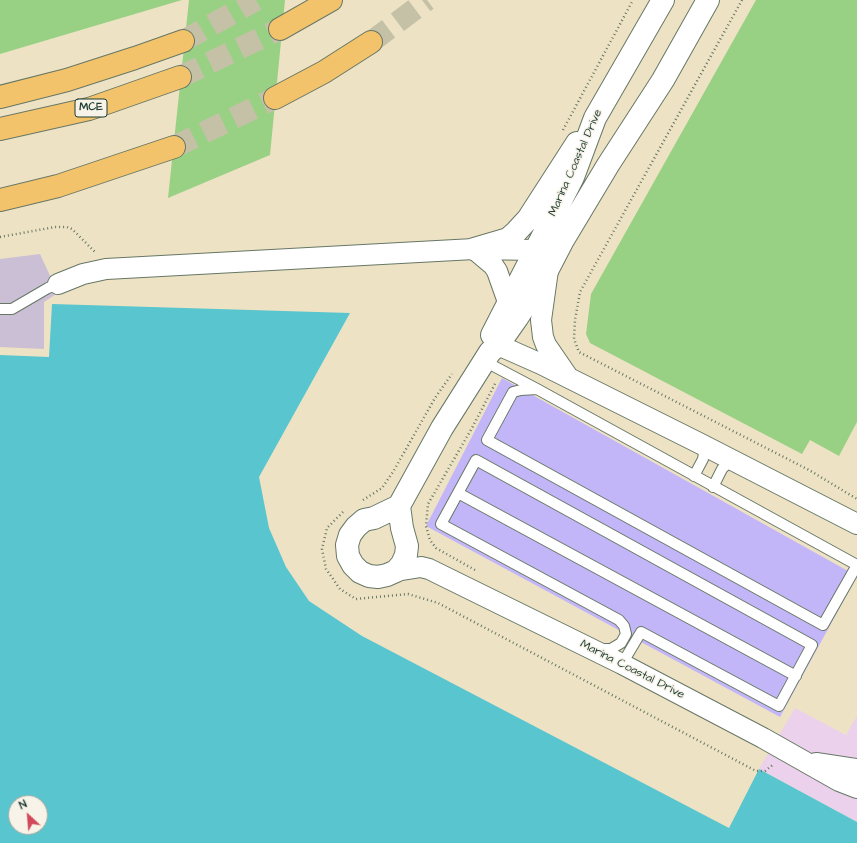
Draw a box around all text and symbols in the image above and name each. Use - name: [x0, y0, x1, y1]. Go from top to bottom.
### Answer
- road number: MCE: [75, 99, 107, 117]
- street label: Marina Coastal Drive: [546, 107, 606, 219]
- street label: Marina Coastal Drive: [577, 637, 687, 703]
- north arrow: [8, 795, 48, 835]
- text: N: [17, 796, 29, 813]

